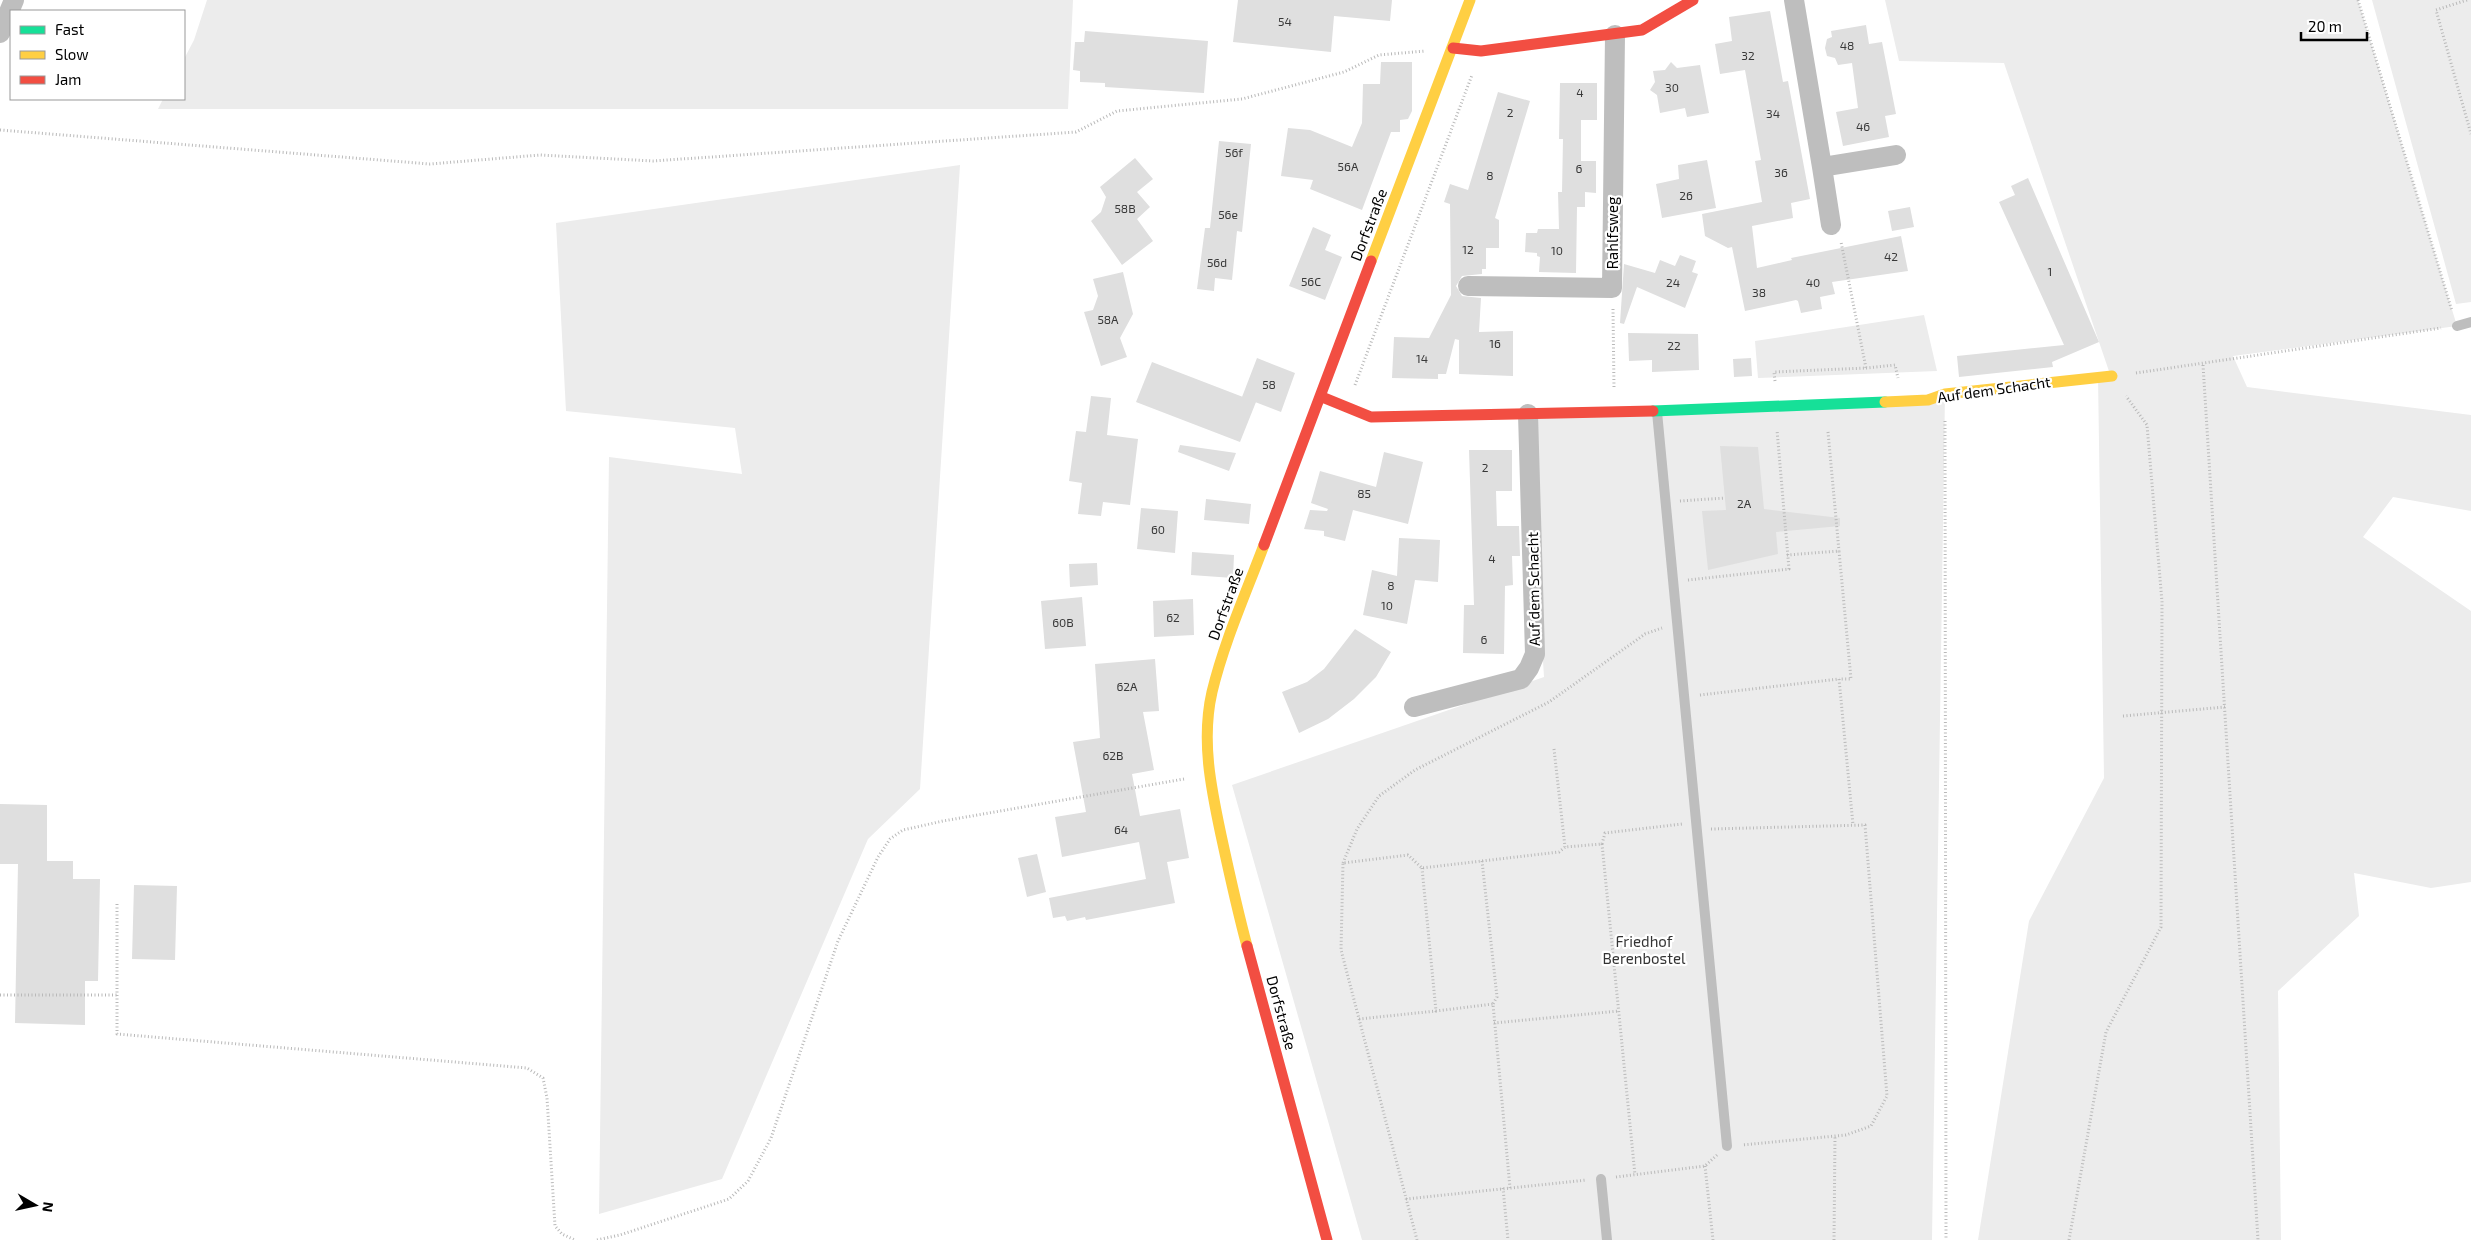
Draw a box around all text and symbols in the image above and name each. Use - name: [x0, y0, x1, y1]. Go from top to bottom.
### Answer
- legend: [10, 10, 185, 100]
- scale bar: [2301, 10, 2367, 42]
- house number: 54: [1278, 14, 1292, 28]
- text: 20 m: [2308, 17, 2342, 35]
- text: Fast: [55, 20, 85, 38]
- house number: 48: [1840, 38, 1854, 52]
- text: Slow: [55, 45, 89, 63]
- house number: 32: [1741, 48, 1755, 62]
- text: Jam: [55, 70, 81, 88]
- house number: 30: [1665, 80, 1679, 94]
- house number: 4: [1576, 85, 1584, 99]
- house number: 2: [1507, 105, 1514, 119]
- house number: 34: [1766, 106, 1780, 120]
- house number: 46: [1856, 119, 1870, 133]
- house number: 56f: [1225, 145, 1243, 159]
- house number: 56A: [1338, 159, 1359, 173]
- house number: 6: [1576, 161, 1583, 175]
- house number: 36: [1774, 165, 1788, 179]
- house number: 8: [1486, 168, 1494, 182]
- street label: Dorfstraße: [1346, 186, 1390, 263]
- house number: 26: [1679, 188, 1693, 202]
- street label: Rahlfsweg: [1603, 196, 1621, 269]
- house number: 58B: [1114, 201, 1136, 215]
- house number: 56e: [1218, 207, 1238, 221]
- house number: 12: [1462, 242, 1474, 256]
- house number: 10: [1551, 243, 1563, 257]
- house number: 42: [1884, 249, 1898, 263]
- house number: 56d: [1207, 255, 1227, 269]
- house number: 1: [2048, 264, 2052, 278]
- house number: 56C: [1301, 274, 1321, 288]
- house number: 24: [1666, 275, 1680, 289]
- house number: 40: [1806, 275, 1820, 289]
- house number: 38: [1752, 285, 1766, 299]
- house number: 58A: [1097, 312, 1119, 326]
- house number: 16: [1489, 336, 1501, 350]
- house number: 22: [1667, 338, 1681, 352]
- house number: 14: [1416, 351, 1428, 365]
- street label: Auf dem Schacht: [1936, 372, 2052, 406]
- house number: 58: [1262, 377, 1276, 391]
- house number: 2: [1482, 460, 1489, 474]
- house number: 85: [1357, 486, 1371, 500]
- house number: 2A: [1737, 496, 1752, 510]
- house number: 60: [1151, 522, 1165, 536]
- street label: Auf dem Schacht: [1523, 531, 1543, 646]
- house number: 4: [1488, 551, 1496, 565]
- street label: Dorfstraße: [1204, 565, 1247, 642]
- house number: 8: [1387, 578, 1395, 592]
- house number: 10: [1381, 598, 1393, 612]
- house number: 62: [1166, 610, 1180, 624]
- house number: 60B: [1052, 615, 1074, 629]
- house number: 6: [1481, 632, 1488, 646]
- house number: 62A: [1116, 679, 1138, 693]
- house number: 62B: [1102, 748, 1124, 762]
- house number: 64: [1114, 822, 1128, 836]
- park label: Friedhof Berenbostel: [1603, 932, 1686, 967]
- street label: Dorfstraße: [1263, 974, 1300, 1052]
- north arrow: [10, 1180, 60, 1230]
- text: N: [39, 1201, 58, 1213]

